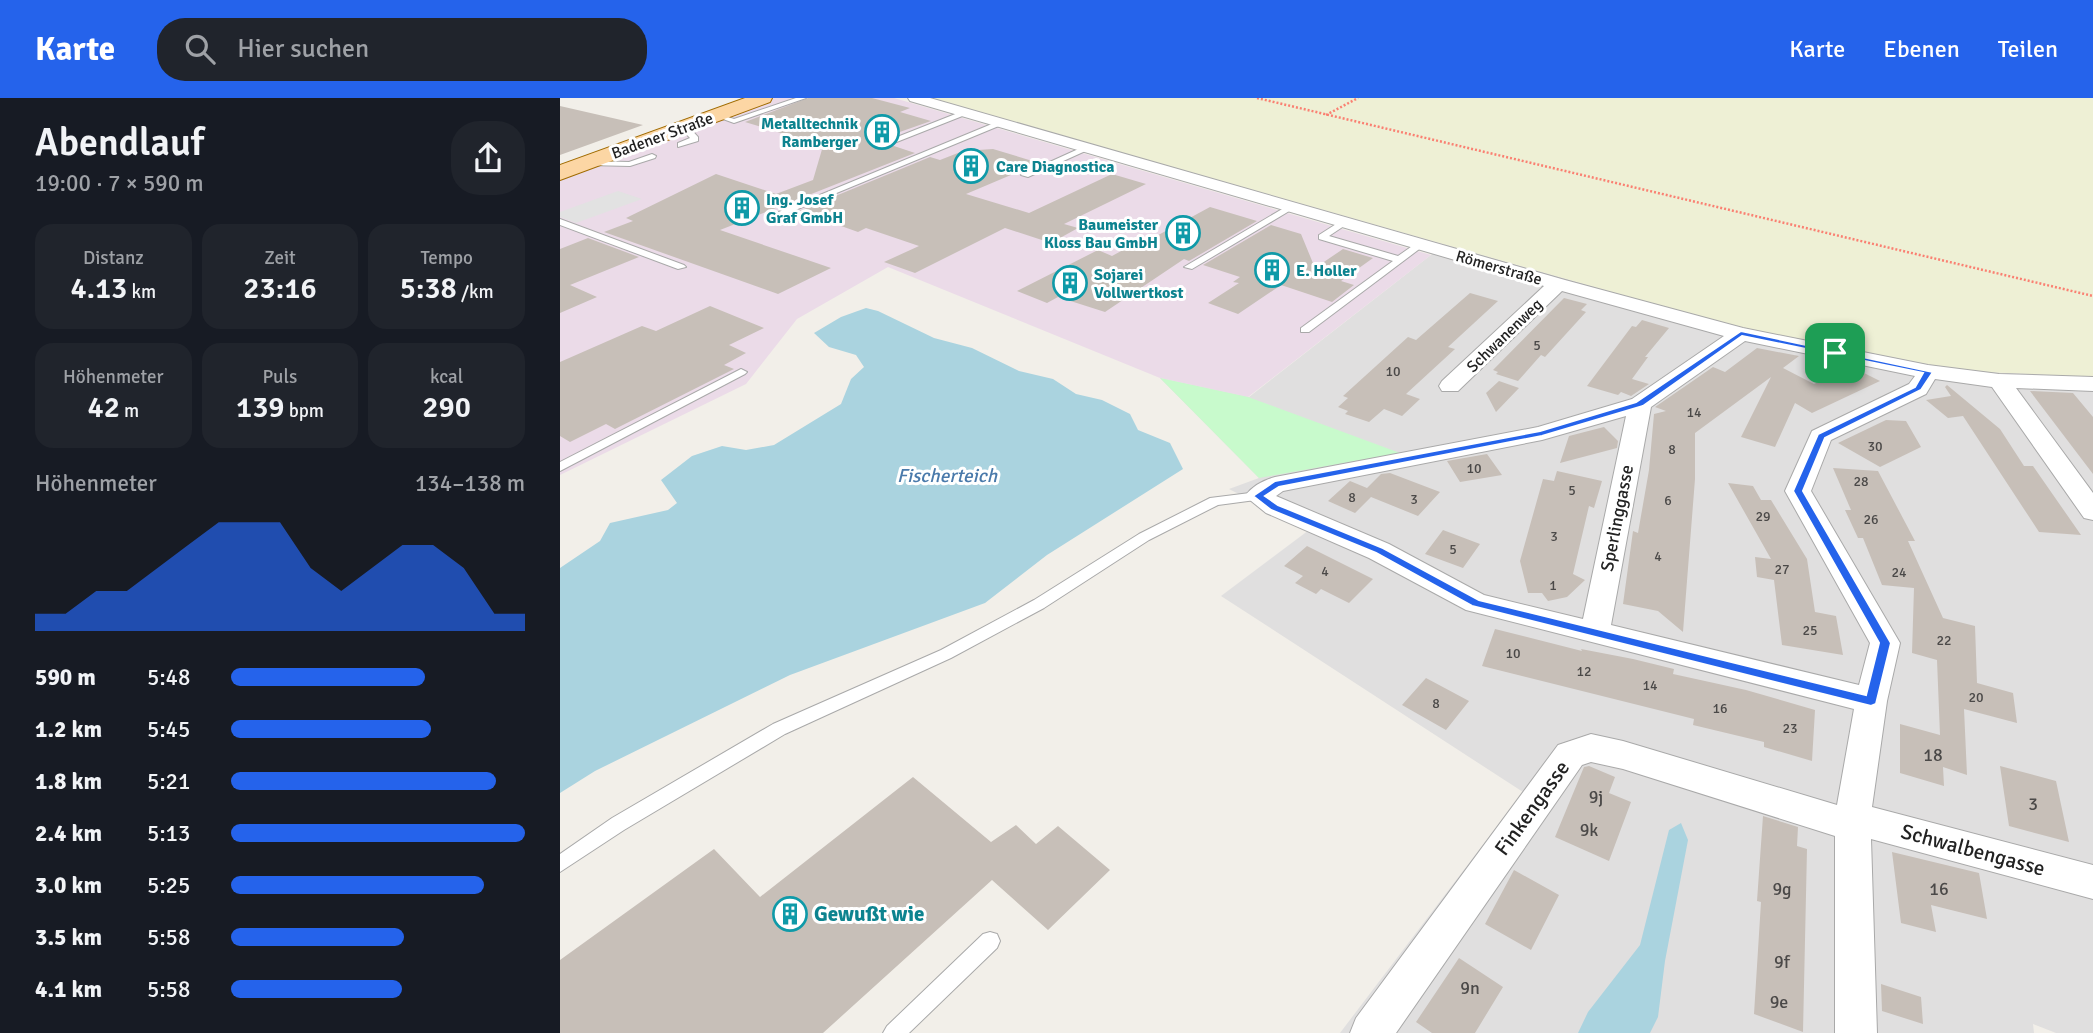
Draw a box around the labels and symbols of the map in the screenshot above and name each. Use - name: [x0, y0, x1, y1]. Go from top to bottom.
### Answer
- street label: Badener Straße: [609, 108, 716, 164]
- building icon: Metalltechnik Ramberger: [863, 113, 901, 151]
- place label: Metalltechnik Ramberger: [761, 114, 859, 152]
- building icon: Care Diagnostica: [952, 147, 990, 185]
- place label: Care Diagnostica: [996, 157, 1114, 177]
- building icon: Ing. Josef Graf GmbH: [723, 189, 761, 227]
- place label: Ing. Josef Graf GmbH: [766, 190, 843, 228]
- building icon: Baumeister Kloss Bau GmbH: [1164, 214, 1202, 252]
- place label: Baumeister Kloss Bau GmbH: [1044, 215, 1159, 253]
- street label: Römerstraße: [1453, 246, 1544, 290]
- building icon: E. Holler: [1253, 251, 1291, 289]
- place label: E. Holler: [1296, 261, 1357, 281]
- building icon: Sojarei Vollwertkost: [1051, 264, 1089, 302]
- place label: Sojarei Vollwertkost: [1094, 265, 1183, 303]
- street label: Schwanenweg: [1463, 295, 1547, 377]
- pin: [1805, 323, 1865, 383]
- house number: 5: [1533, 337, 1541, 354]
- house number: 10: [1385, 363, 1401, 380]
- house number: 14: [1686, 404, 1702, 421]
- house number: 30: [1867, 438, 1883, 455]
- house number: 8: [1668, 441, 1676, 458]
- house number: 10: [1466, 460, 1482, 477]
- street label: Sperlinggasse: [1596, 463, 1638, 573]
- water label: Fischerteich: [897, 464, 998, 488]
- house number: 28: [1853, 473, 1869, 490]
- house number: 5: [1568, 482, 1576, 499]
- house number: 8: [1348, 489, 1356, 506]
- house number: 3: [1410, 491, 1418, 508]
- house number: 6: [1664, 492, 1672, 509]
- house number: 29: [1755, 508, 1771, 525]
- house number: 26: [1863, 511, 1879, 528]
- house number: 3: [1550, 528, 1558, 545]
- house number: 5: [1449, 541, 1457, 558]
- house number: 4: [1654, 548, 1662, 565]
- house number: 27: [1774, 561, 1790, 578]
- house number: 4: [1321, 563, 1329, 580]
- house number: 24: [1891, 564, 1907, 581]
- house number: 1: [1549, 577, 1557, 594]
- house number: 25: [1802, 622, 1818, 639]
- house number: 22: [1936, 632, 1952, 649]
- house number: 10: [1505, 645, 1521, 662]
- house number: 12: [1576, 663, 1592, 680]
- house number: 14: [1642, 677, 1658, 694]
- house number: 20: [1968, 689, 1984, 706]
- house number: 8: [1432, 695, 1440, 712]
- house number: 16: [1712, 700, 1728, 717]
- house number: 23: [1782, 720, 1798, 737]
- house number: 18: [1923, 744, 1943, 766]
- street label: Finkengasse: [1489, 756, 1575, 860]
- house number: 9j: [1589, 786, 1603, 808]
- house number: 3: [2028, 793, 2038, 815]
- street label: Schwalbengasse: [1898, 818, 2048, 882]
- house number: 9k: [1580, 819, 1598, 841]
- house number: 9g: [1772, 878, 1792, 900]
- house number: 16: [1929, 878, 1949, 900]
- building icon: Gewußt wie: [771, 895, 809, 933]
- place label: Gewußt wie: [814, 901, 925, 927]
- house number: 9f: [1774, 951, 1791, 973]
- house number: 9n: [1460, 977, 1480, 999]
- house number: 9e: [1770, 991, 1788, 1013]

